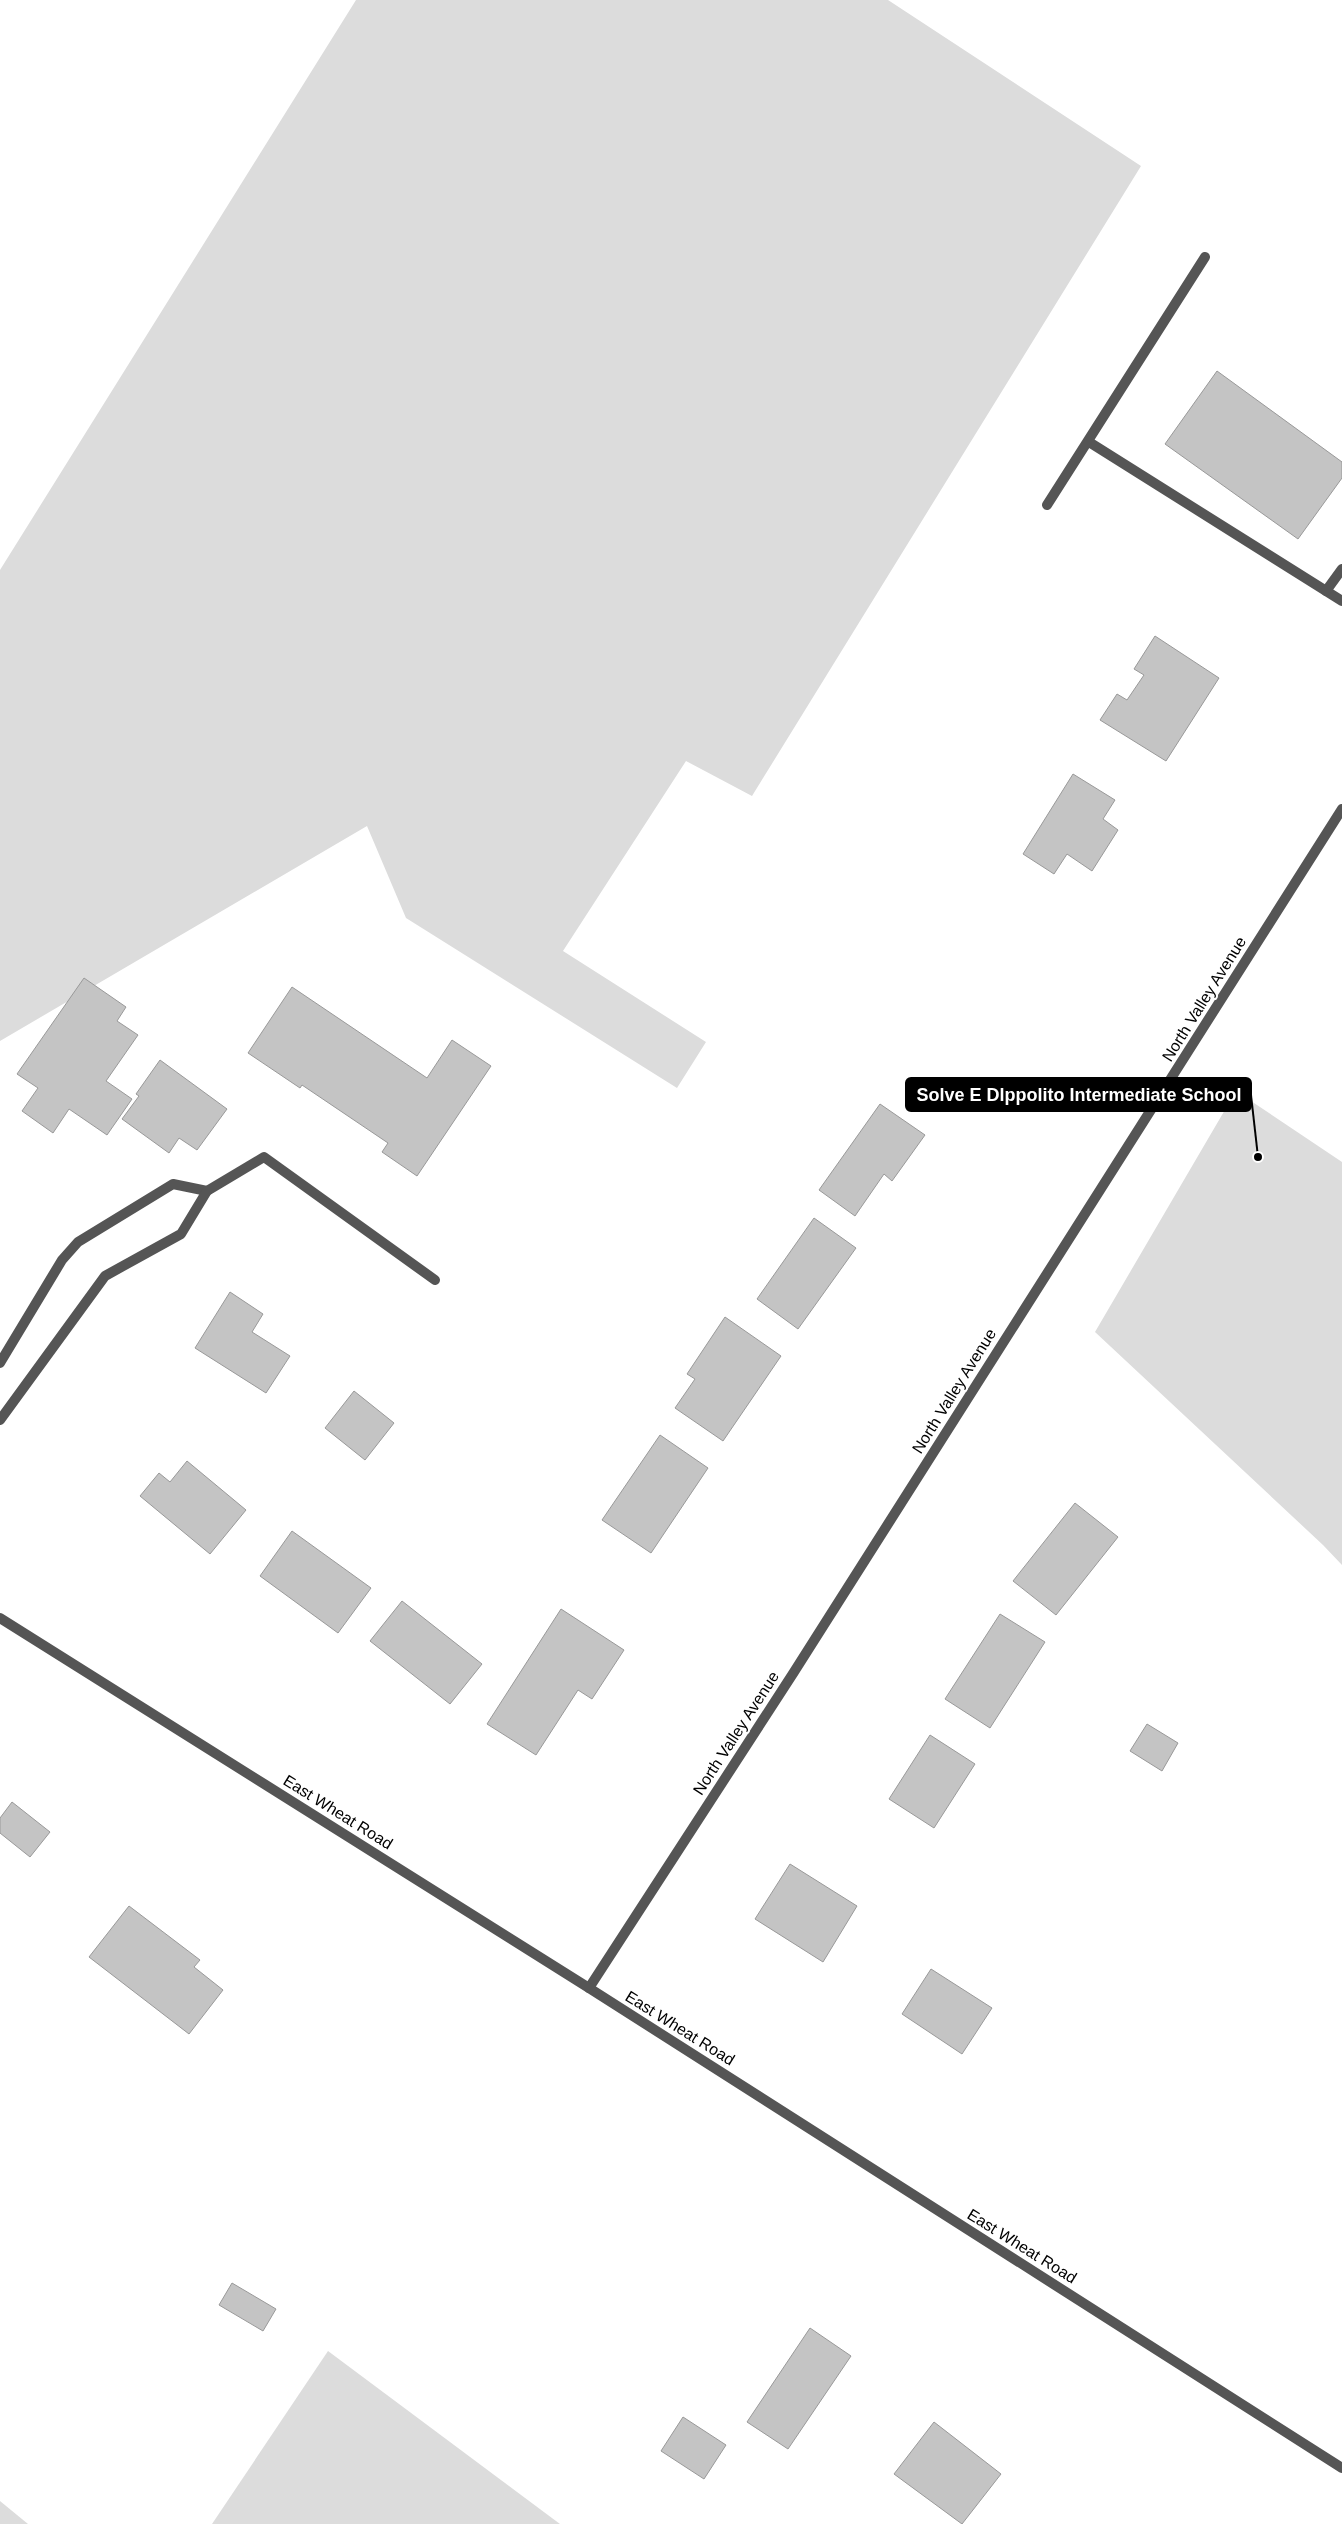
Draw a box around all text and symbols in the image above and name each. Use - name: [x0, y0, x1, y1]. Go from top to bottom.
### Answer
- street label: North Valley Avenue: [1159, 934, 1249, 1064]
- callout: Solve E Dlppolito Intermediate School: [906, 1078, 1251, 1111]
- text: Solve E Dlppolito Intermediate School: [916, 1085, 1242, 1105]
- street label: North Valley Avenue: [909, 1326, 999, 1456]
- street label: North Valley Avenue: [690, 1668, 782, 1798]
- street label: East Wheat Road: [280, 1772, 396, 1852]
- street label: East Wheat Road: [622, 1988, 738, 2068]
- street label: East Wheat Road: [964, 2206, 1080, 2286]

